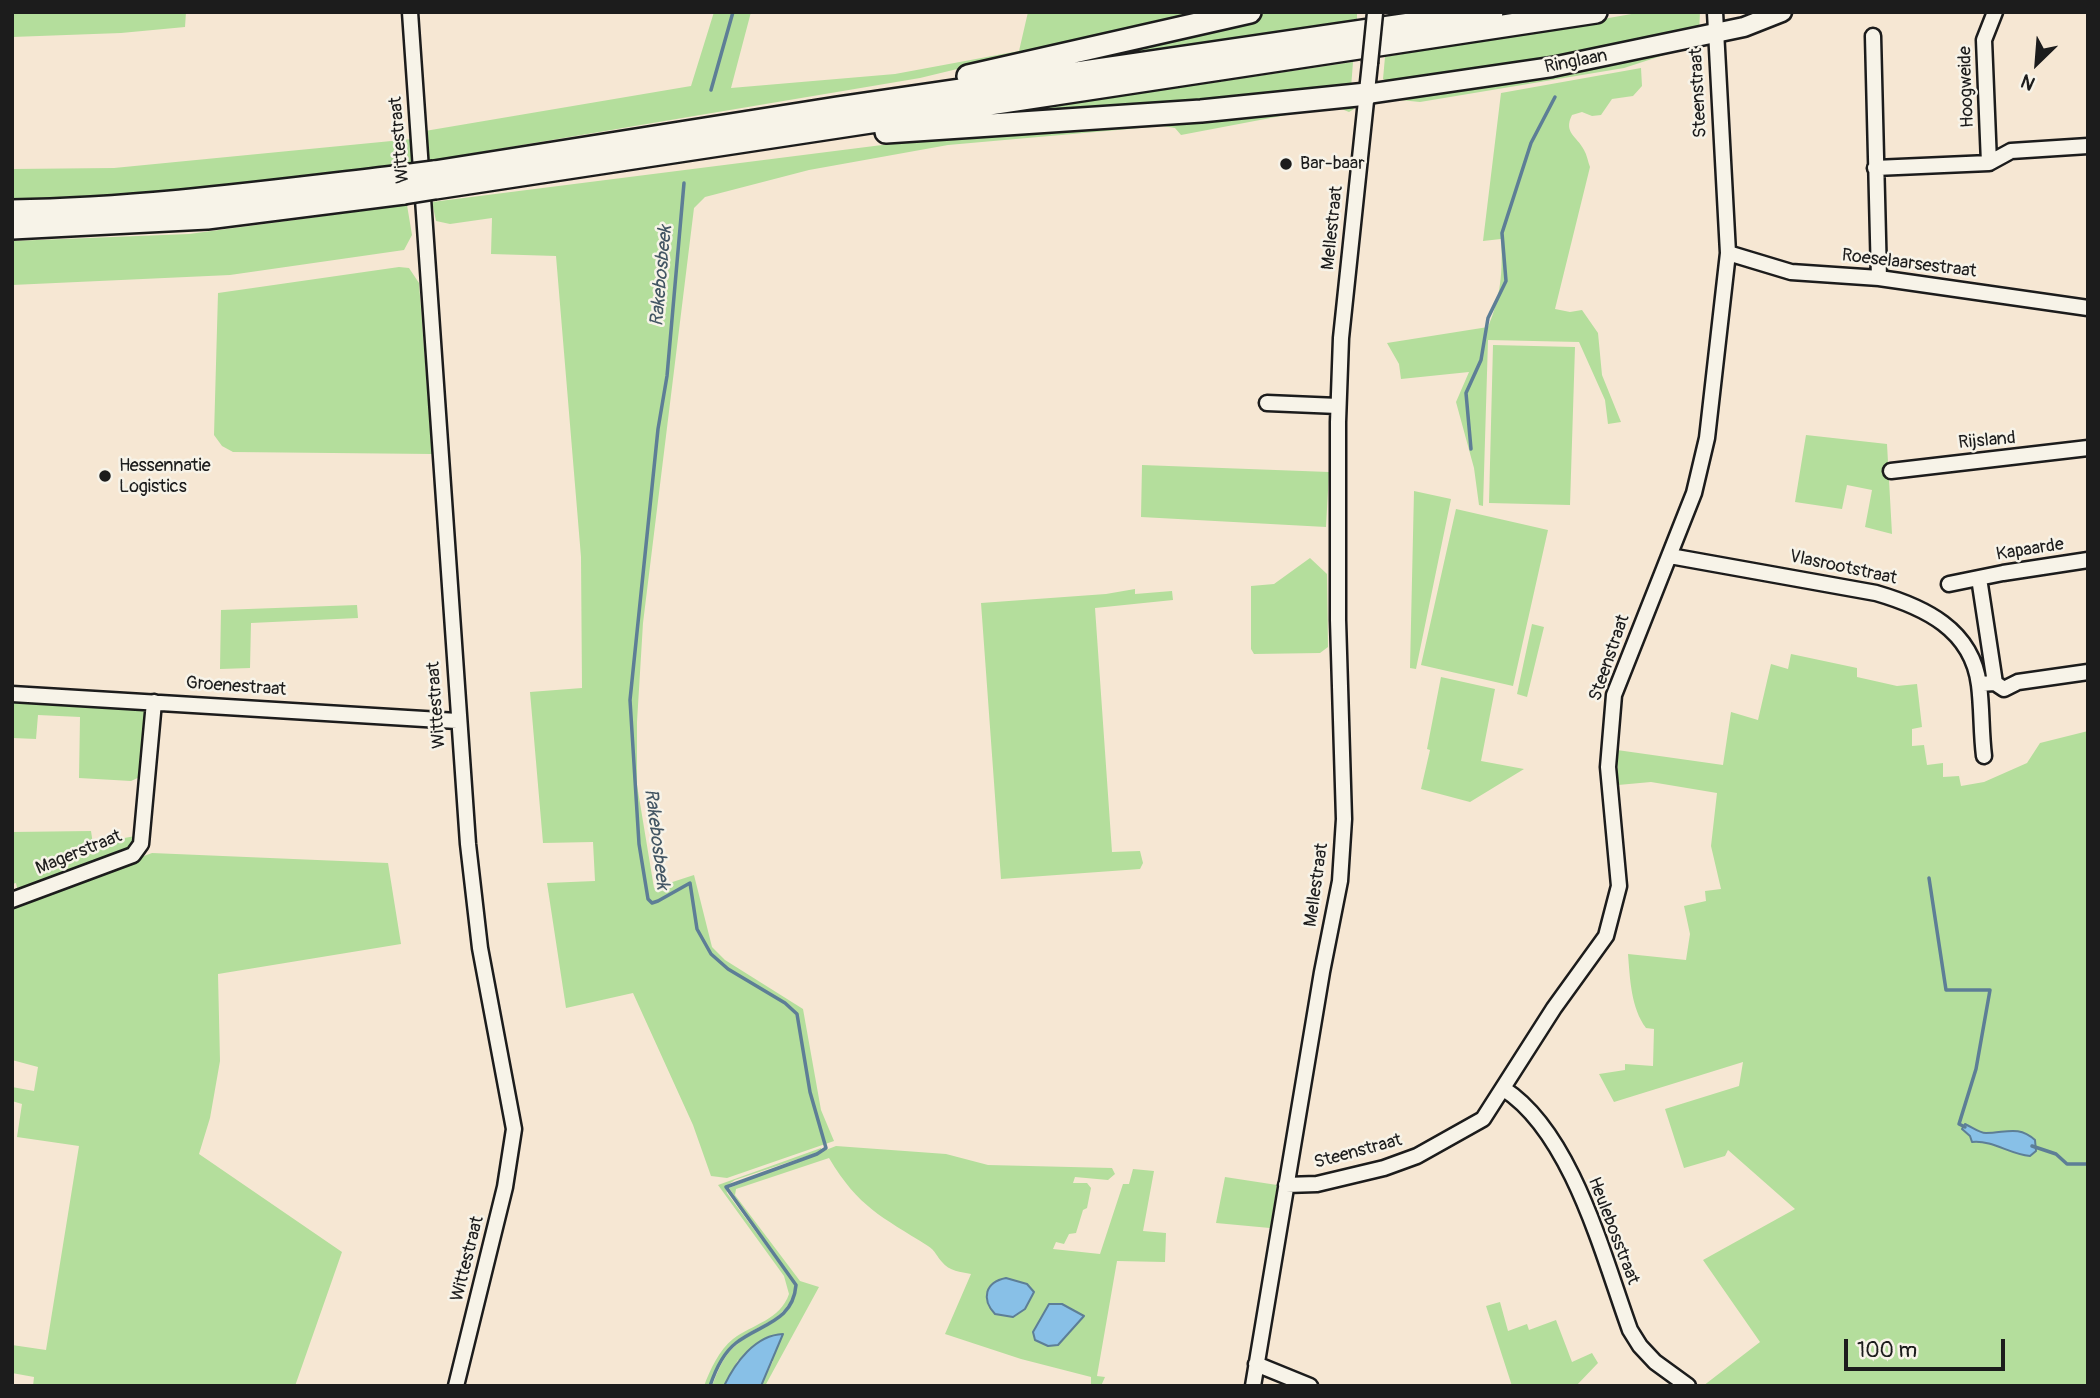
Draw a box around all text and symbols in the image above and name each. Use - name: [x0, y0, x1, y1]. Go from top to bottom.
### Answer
- north arrow: [2002, 28, 2072, 98]
- street label: Ringlaan: [1543, 45, 1609, 79]
- street label: Hoogweide: [1955, 46, 1979, 128]
- street label: Steenstraat: [1686, 47, 1712, 139]
- text: N: [2017, 68, 2039, 96]
- street label: Wittestraat: [385, 96, 415, 184]
- place label: Bar-baar: [1300, 153, 1365, 175]
- marker: Bar-baar: [1278, 156, 1294, 172]
- street label: Mellestraat: [1318, 185, 1348, 271]
- water label: Rakebosbeek: [646, 225, 678, 327]
- street label: Roeselaarsestraat: [1840, 245, 1978, 283]
- street label: Rijsland: [1958, 428, 2016, 454]
- place label: Hessennatie Logistics: [119, 455, 211, 498]
- marker: Hessennatie Logistics: [97, 468, 113, 484]
- street label: Kapaarde: [1995, 534, 2065, 566]
- street label: Vlasrootstraat: [1787, 546, 1899, 590]
- street label: Steenstraat: [1585, 612, 1635, 704]
- street label: Wittestraat: [423, 661, 451, 749]
- street label: Groenestraat: [185, 673, 287, 701]
- water label: Rakebosbeek: [639, 787, 673, 891]
- street label: Magerstraat: [33, 826, 125, 880]
- street label: Mellestraat: [1300, 842, 1334, 928]
- street label: Steenstraat: [1312, 1130, 1404, 1174]
- street label: Heulebosstraat: [1583, 1174, 1643, 1288]
- street label: Wittestraat: [447, 1214, 489, 1304]
- scale bar: [1848, 1324, 2009, 1368]
- text: 100 m: [1857, 1337, 1917, 1364]

